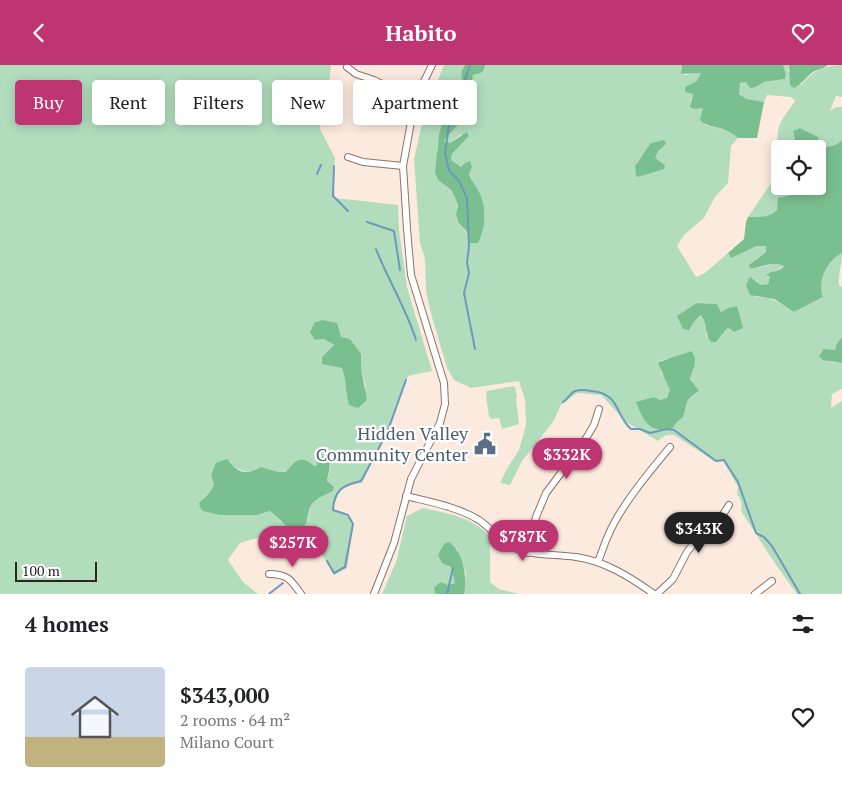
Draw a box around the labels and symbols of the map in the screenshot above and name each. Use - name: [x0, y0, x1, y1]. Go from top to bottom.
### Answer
- place label: Hidden Valley Community Center: [316, 421, 469, 466]
- public building icon: Hidden Valley Community Center: [472, 431, 498, 457]
- pin: $332K: [532, 437, 602, 480]
- pin: $343K: [664, 511, 734, 554]
- pin: $787K: [488, 519, 558, 562]
- pin: $257K: [258, 525, 328, 568]
- scale bar: [15, 559, 98, 582]

